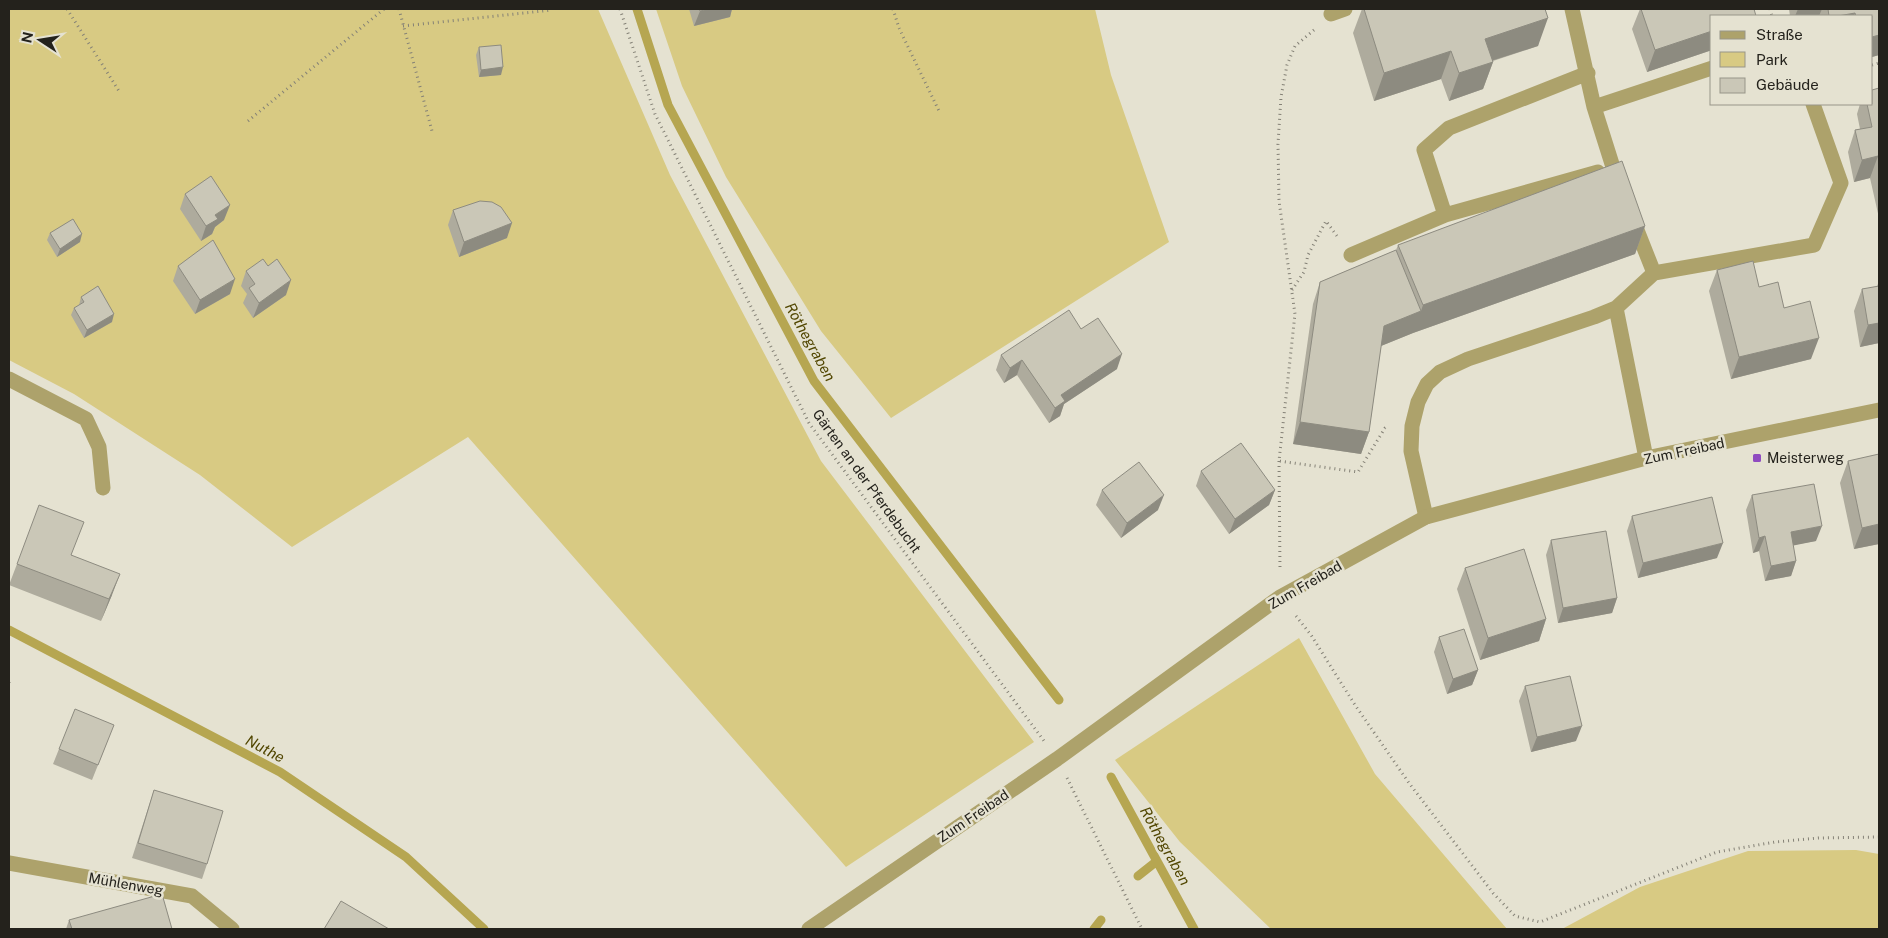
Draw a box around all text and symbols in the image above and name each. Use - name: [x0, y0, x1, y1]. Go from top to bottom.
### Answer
- north arrow: [15, 15, 65, 65]
- legend: [1710, 15, 1873, 105]
- text: Straße: [1756, 26, 1803, 43]
- text: N: [18, 30, 36, 44]
- text: Park: [1756, 51, 1788, 68]
- text: Gebäude: [1756, 76, 1819, 93]
- water label: Röthegraben: [782, 300, 839, 384]
- street label: Gärten an der Pferdebucht: [810, 406, 924, 556]
- street label: Zum Freibad: [1642, 435, 1726, 467]
- place label: Meisterweg: [1767, 450, 1844, 466]
- marker: Meisterweg: [1751, 452, 1763, 464]
- street label: Zum Freibad: [1265, 558, 1345, 612]
- water label: Nuthe: [243, 731, 288, 766]
- street label: Zum Freibad: [934, 786, 1012, 846]
- water label: Röthegraben: [1137, 804, 1194, 888]
- street label: Mühlenweg: [87, 870, 165, 899]

